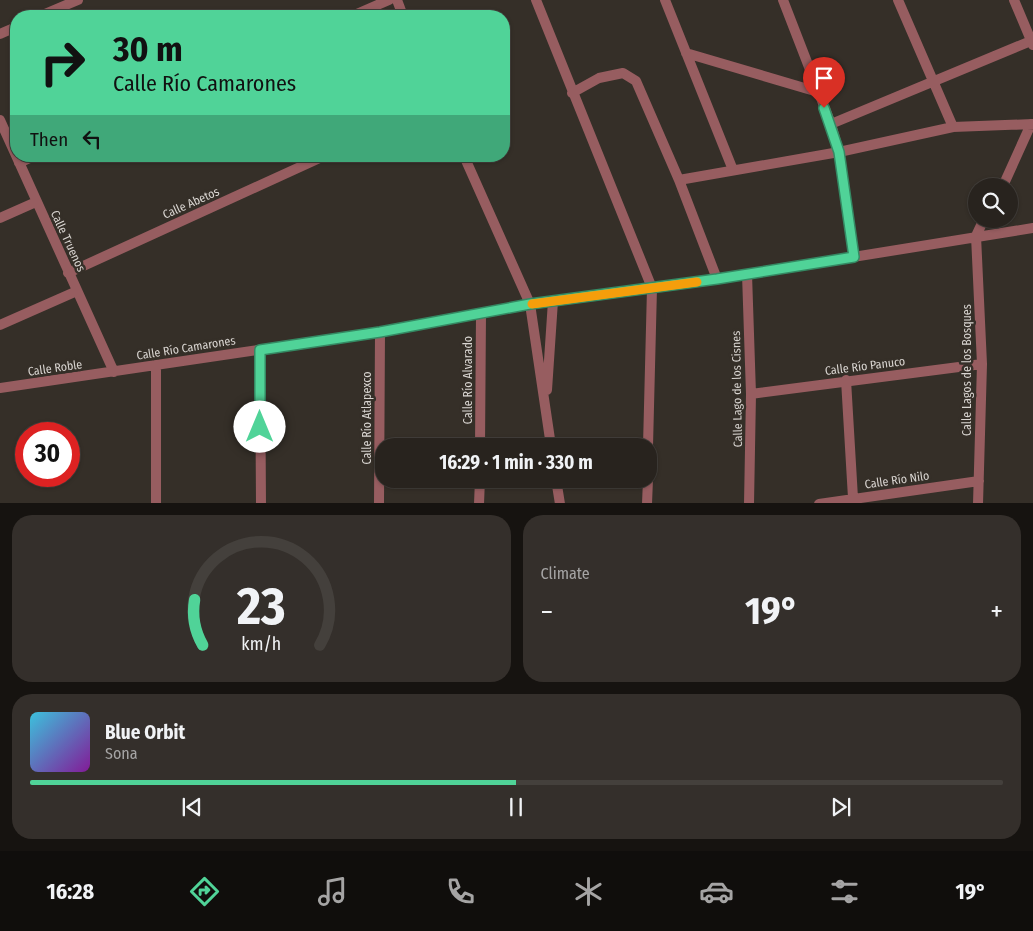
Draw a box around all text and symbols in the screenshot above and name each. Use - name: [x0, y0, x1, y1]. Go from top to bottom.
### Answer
- text: 30 m: [113, 28, 183, 70]
- icon: right: [30, 30, 95, 95]
- pin: [803, 57, 845, 108]
- icon: arrive: [810, 64, 838, 92]
- text: Calle Río Camarones: [113, 70, 296, 97]
- icon: left: [78, 125, 106, 153]
- text: Then: [30, 128, 68, 151]
- map controls: [968, 178, 1018, 228]
- button: search: [968, 178, 1018, 228]
- street label: Calle Abetos: [160, 184, 222, 222]
- street label: Calle Truenos: [48, 208, 88, 274]
- street label: Calle Lagos de los Bosques: [960, 304, 974, 436]
- street label: Calle Lago de los Cisnes: [729, 331, 745, 447]
- street label: Calle Río Camarones: [136, 333, 236, 363]
- street label: Calle Río Alvarado: [461, 336, 475, 424]
- street label: Calle Río Panuco: [824, 354, 906, 378]
- street label: Calle Roble: [27, 357, 83, 379]
- street label: Calle Río Atlapexco: [360, 371, 374, 465]
- position arrow: [233, 400, 285, 452]
- speed limit sign: 30: [15, 422, 80, 487]
- text: 16:29 · 1 min · 330 m: [439, 451, 593, 474]
- street label: Calle Río Nilo: [864, 469, 930, 491]
- text: Climate: [541, 564, 590, 583]
- text: 23: [236, 575, 286, 638]
- text: 19°: [745, 588, 798, 634]
- text: −: [541, 595, 553, 628]
- text: +: [990, 595, 1003, 628]
- text: km/h: [241, 633, 281, 655]
- text: Blue Orbit: [105, 721, 185, 744]
- text: Sona: [105, 744, 138, 763]
- icon: previous: [178, 793, 206, 821]
- icon: pause: [502, 793, 530, 821]
- icon: next: [827, 793, 855, 821]
- icon: directions: [187, 874, 222, 909]
- icon: music: [315, 874, 350, 909]
- icon: phone: [443, 874, 478, 909]
- icon: climate: [571, 874, 606, 909]
- icon: car: [699, 874, 734, 909]
- icon: filters: [827, 874, 862, 909]
- text: 16:28: [47, 878, 94, 905]
- text: 19°: [955, 878, 986, 905]

